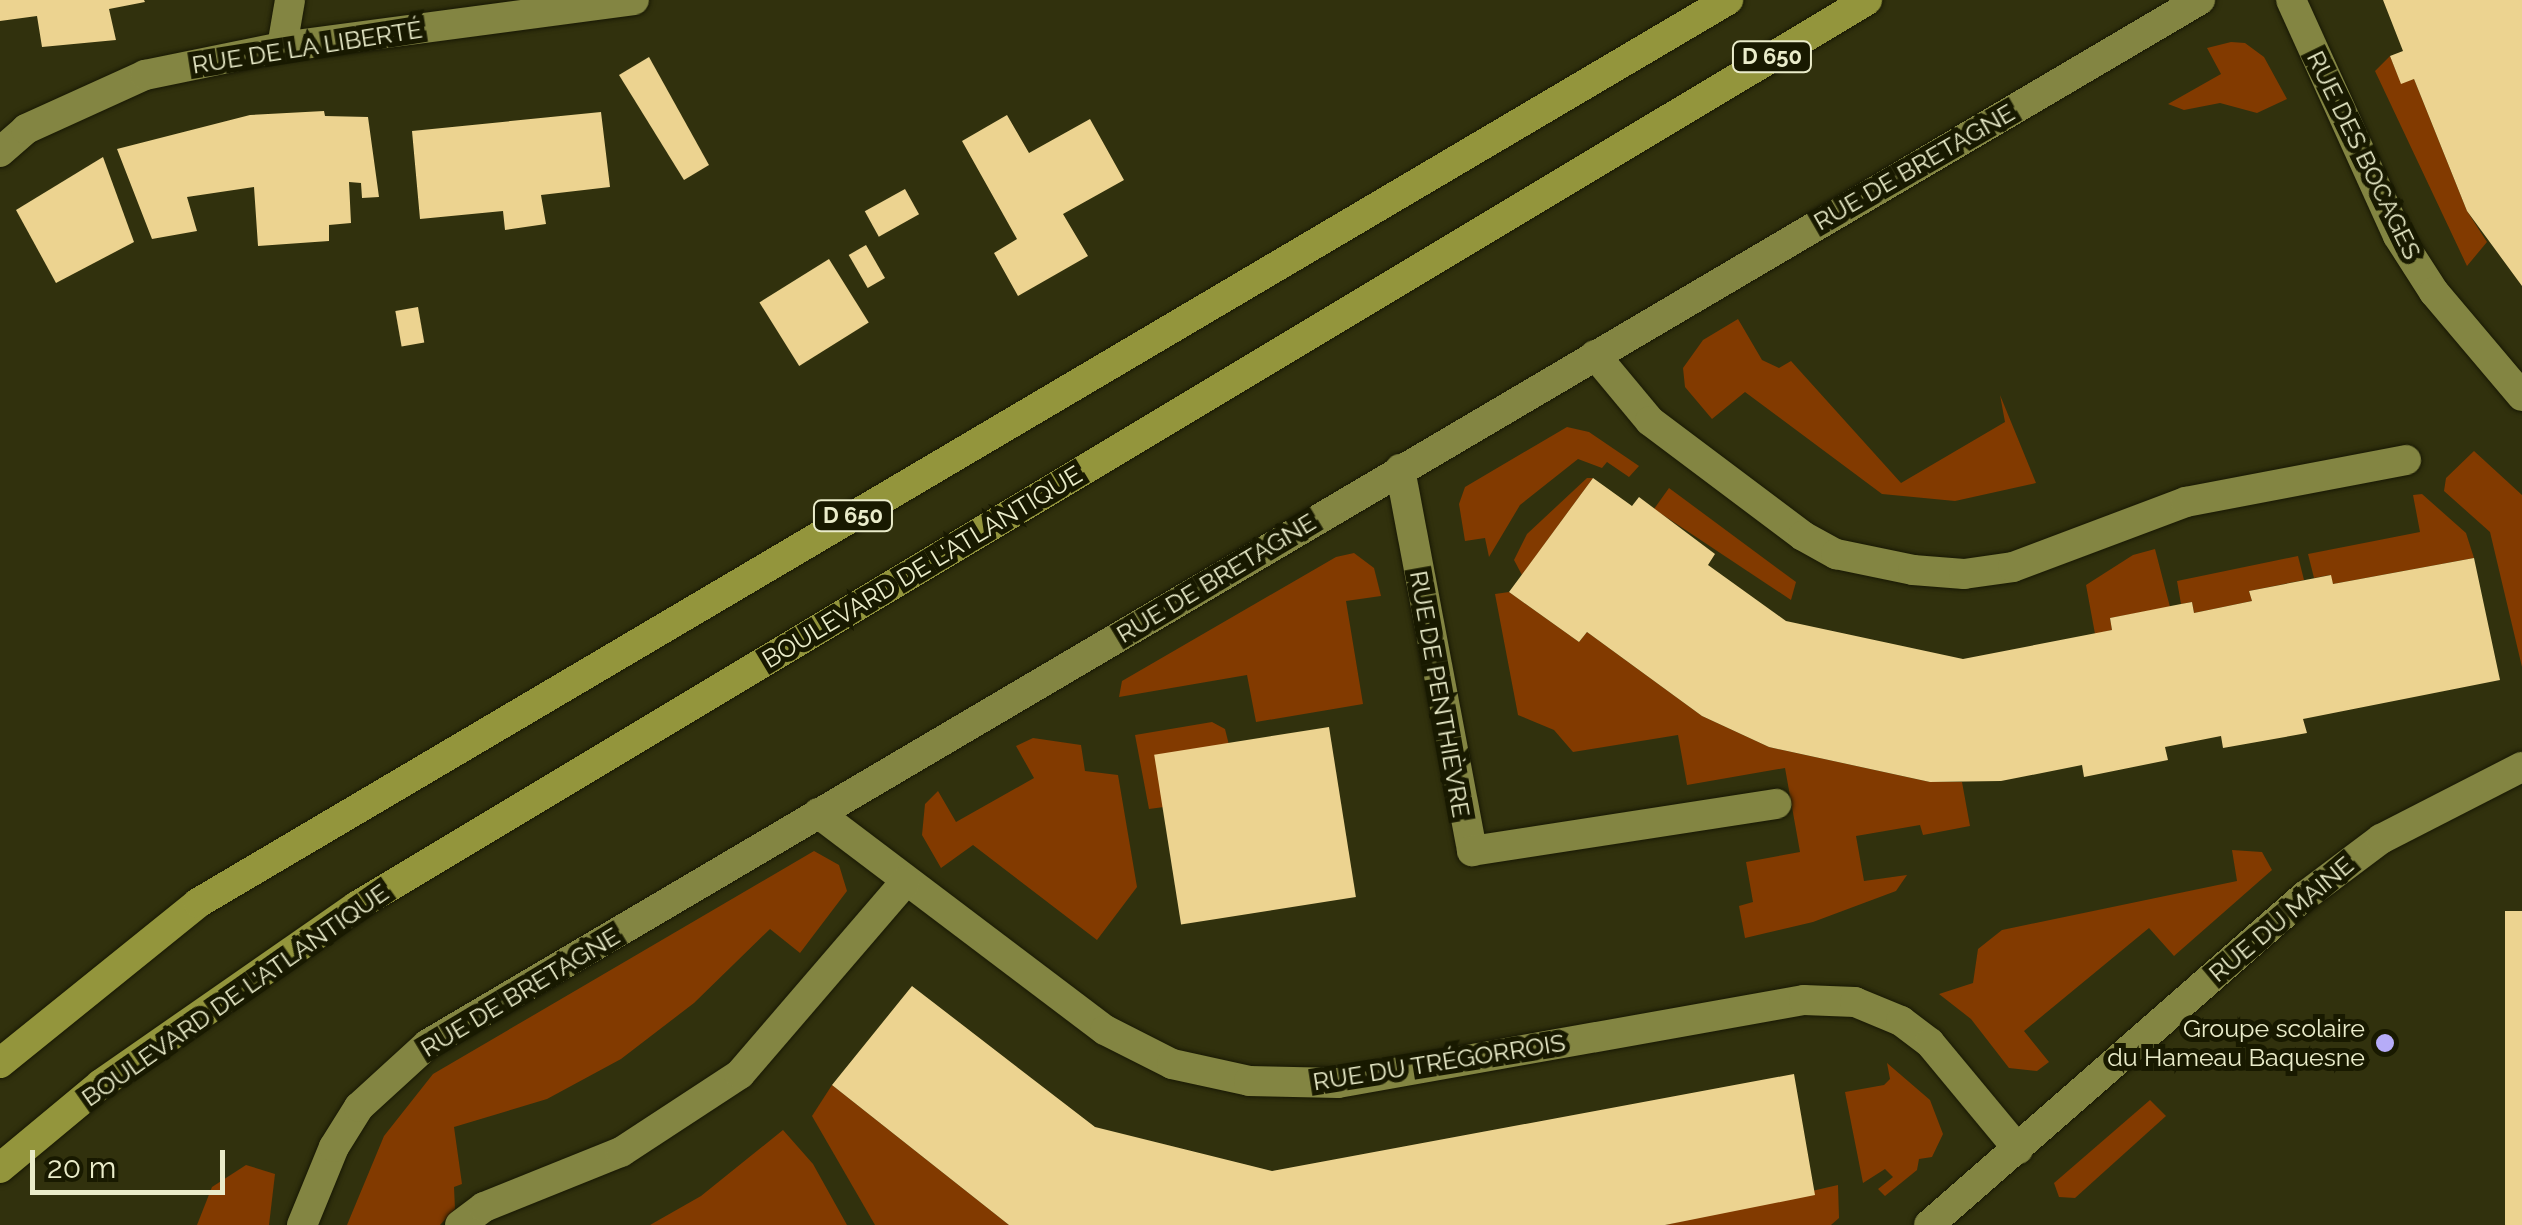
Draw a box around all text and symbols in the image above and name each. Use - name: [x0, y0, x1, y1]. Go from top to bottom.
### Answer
- street label: RUE DE LA LIBERTÉ: [189, 14, 425, 80]
- road number: D 650: [1730, 40, 1814, 74]
- street label: RUE DES BOCAGES: [2301, 46, 2427, 264]
- street label: RUE DE BRETAGNE: [1808, 97, 2020, 237]
- street label: BOULEVARD DE L'ATLANTIQUE: [757, 460, 1087, 674]
- road number: D 650: [810, 499, 896, 533]
- street label: RUE DE BRETAGNE: [1111, 507, 1321, 649]
- street label: RUE DE PENTHIÈVRE: [1404, 568, 1476, 820]
- street label: RUE DU MAINE: [2203, 850, 2359, 988]
- street label: BOULEVARD DE L'ATLANTIQUE: [76, 877, 394, 1113]
- street label: RUE DE BRETAGNE: [415, 921, 625, 1063]
- place label: Groupe scolaire du Hameau Baquesne: [2107, 1014, 2365, 1073]
- street label: RUE DU TRÉGORROIS: [1310, 1027, 1568, 1097]
- marker: Groupe scolaire du Hameau Baquesne: [2374, 1032, 2396, 1054]
- scale bar: [35, 1130, 230, 1192]
- text: 20 m: [47, 1150, 116, 1185]

